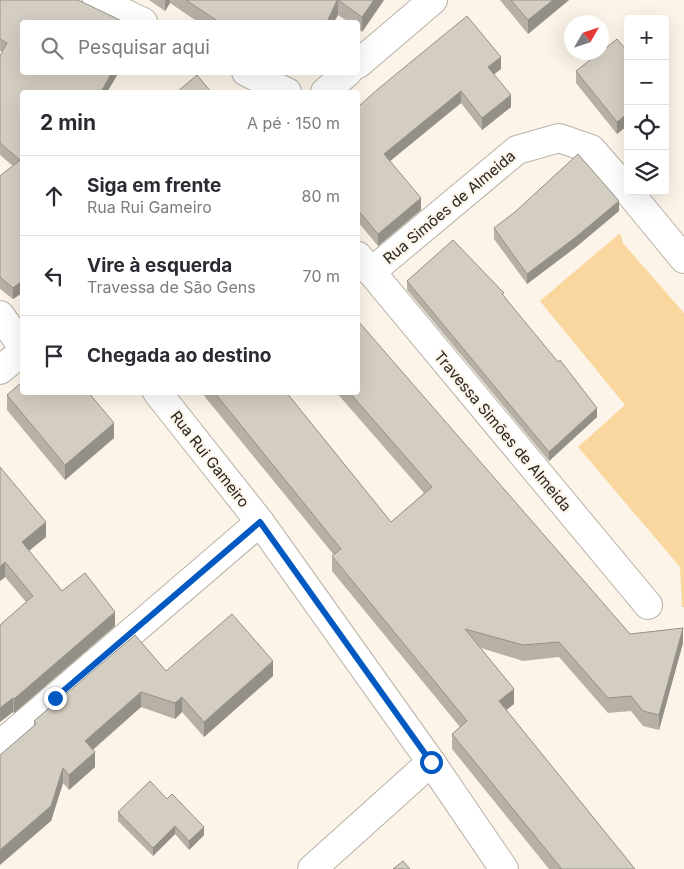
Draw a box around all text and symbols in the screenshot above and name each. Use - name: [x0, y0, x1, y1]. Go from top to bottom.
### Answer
- north arrow: [564, 15, 609, 60]
- map controls: [624, 15, 669, 195]
- button: +: [624, 15, 669, 60]
- search box: [20, 20, 360, 75]
- icon: search: [38, 34, 66, 62]
- text: Pesquisar aqui: [78, 36, 210, 59]
- button: −: [624, 60, 669, 105]
- button: locate: [624, 105, 669, 150]
- text: 2 min: [40, 110, 96, 135]
- text: A pé · 150 m: [247, 113, 340, 133]
- street label: Rua Simões de Almeida: [379, 146, 519, 268]
- button: layers: [624, 150, 669, 195]
- text: Siga em frente: [87, 174, 221, 197]
- icon: ahead: [40, 182, 68, 210]
- text: 80 m: [301, 186, 340, 206]
- text: Rua Rui Gameiro: [87, 197, 212, 217]
- text: Vire à esquerda: [87, 254, 232, 277]
- icon: left: [40, 262, 68, 290]
- text: 70 m: [303, 266, 340, 286]
- text: Travessa de São Gens: [87, 277, 256, 297]
- icon: arrive: [40, 342, 68, 370]
- text: Chegada ao destino: [87, 344, 271, 367]
- street label: Travessa Simões de Almeida: [430, 347, 576, 515]
- street label: Rua Rui Gameiro: [166, 407, 254, 511]
- route end: [44, 687, 67, 710]
- route start: [420, 751, 443, 774]

